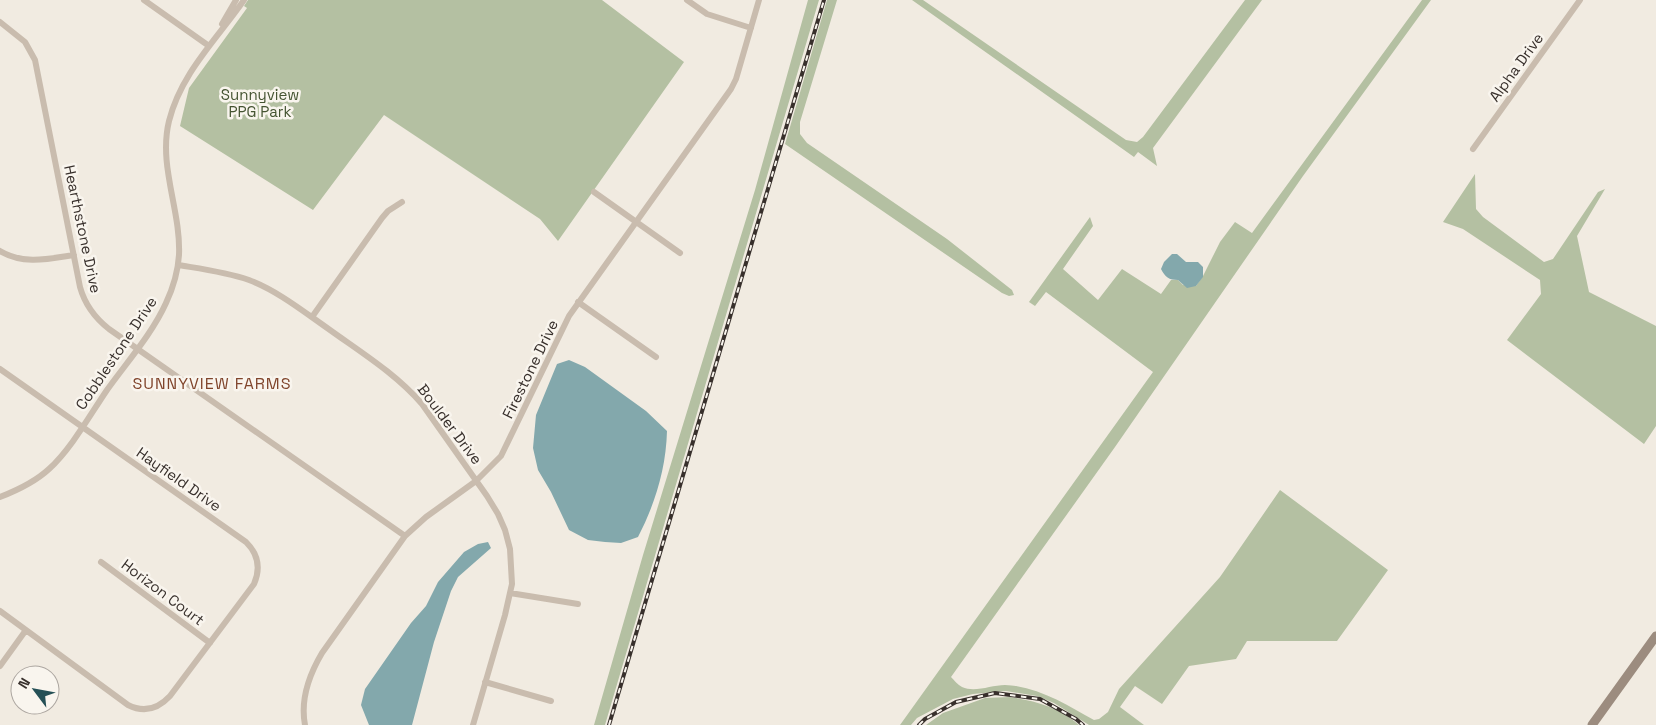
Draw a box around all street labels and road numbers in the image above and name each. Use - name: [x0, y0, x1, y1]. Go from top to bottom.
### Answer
- street label: Alpha Drive: [1485, 29, 1547, 105]
- street label: Hearthstone Drive: [60, 163, 106, 295]
- street label: Cobblestone Drive: [71, 293, 161, 413]
- street label: Firestone Drive: [498, 316, 562, 421]
- street label: Boulder Drive: [414, 380, 487, 468]
- street label: Hayfield Drive: [133, 443, 225, 515]
- street label: Horizon Court: [118, 555, 208, 629]

